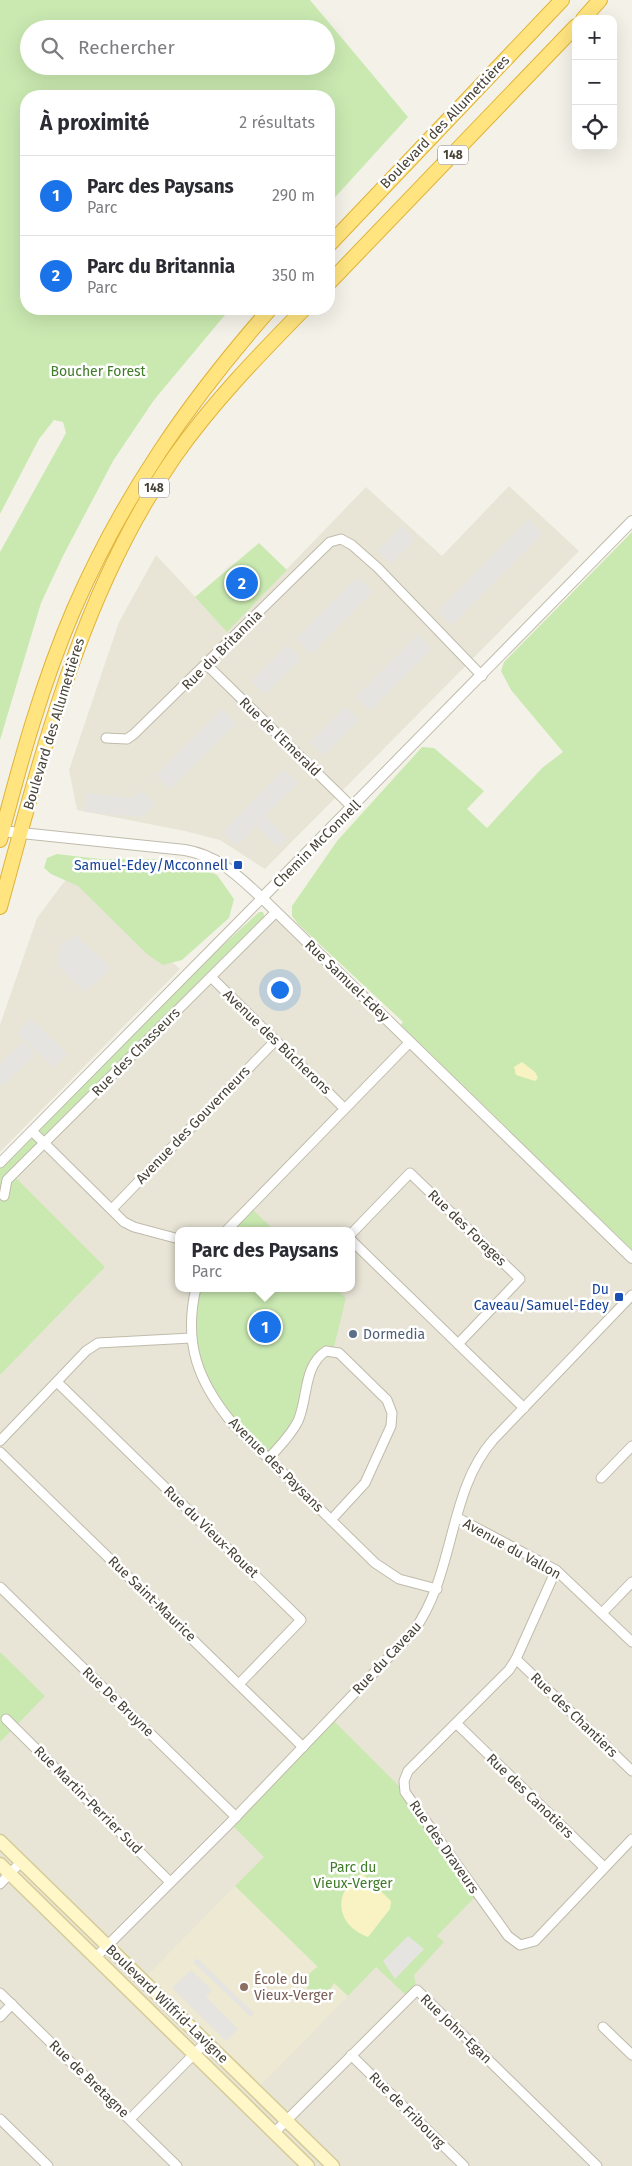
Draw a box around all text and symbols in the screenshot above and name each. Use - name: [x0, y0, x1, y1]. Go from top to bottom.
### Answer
- map controls: [572, 15, 617, 150]
- button: +: [572, 15, 617, 60]
- search box: [20, 20, 335, 75]
- icon: search: [38, 34, 66, 62]
- text: Rechercher: [78, 36, 175, 59]
- street label: Boulevard des Allumettières: [377, 51, 514, 192]
- button: −: [572, 60, 617, 105]
- button: locate: [572, 105, 617, 150]
- text: À proximité: [40, 110, 149, 136]
- text: 2 résultats: [239, 113, 315, 132]
- road number: 148: [438, 146, 468, 164]
- text: Parc des Paysans: [87, 175, 234, 198]
- text: 1: [52, 186, 60, 205]
- text: 290 m: [272, 186, 315, 205]
- text: Parc: [87, 198, 117, 217]
- text: Parc du Britannia: [87, 255, 235, 278]
- text: 2: [52, 266, 60, 285]
- text: 350 m: [272, 266, 315, 285]
- text: Parc: [87, 278, 117, 297]
- park label: Boucher Forest: [50, 363, 147, 380]
- road number: 148: [139, 478, 169, 498]
- pin: 2: [226, 564, 258, 602]
- street label: Rue du Britannia: [178, 606, 266, 694]
- street label: Boulevard des Allumettières: [20, 636, 88, 812]
- street label: Rue de l'Emerald: [236, 694, 324, 780]
- street label: Chemin McConnell: [270, 797, 364, 891]
- place label: Samuel-Edey/Mcconnell: [74, 857, 228, 874]
- marker: Samuel-Edey/Mcconnell: [232, 859, 244, 871]
- street label: Rue Samuel-Edey: [301, 936, 393, 1026]
- your location: [267, 977, 293, 1003]
- street label: Avenue des Bûcherons: [219, 986, 335, 1098]
- street label: Rue des Chasseurs: [88, 1004, 184, 1100]
- street label: Avenue des Gouverneurs: [132, 1062, 254, 1187]
- street label: Rue des Forages: [424, 1186, 510, 1270]
- popup: [175, 1227, 355, 1292]
- text: Parc des Paysans: [192, 1239, 338, 1262]
- text: Parc: [192, 1262, 222, 1281]
- place label: Du Caveau/Samuel-Edey: [474, 1281, 609, 1314]
- marker: Du Caveau/Samuel-Edey: [613, 1291, 625, 1303]
- pin: 1: [249, 1308, 281, 1346]
- place label: Dormedia: [363, 1326, 425, 1343]
- marker: Dormedia: [347, 1328, 359, 1340]
- street label: Avenue des Paysans: [225, 1414, 327, 1516]
- street label: Rue du Vieux-Rouet: [160, 1482, 263, 1582]
- street label: Avenue du Vallon: [460, 1515, 564, 1583]
- street label: Rue Saint-Maurice: [105, 1553, 199, 1645]
- street label: Rue du Caveau: [349, 1618, 425, 1698]
- street label: Rue De Bruyne: [79, 1664, 157, 1740]
- street label: Rue des Chantiers: [527, 1669, 621, 1761]
- street label: Rue Martin-Perrier Sud: [30, 1742, 146, 1858]
- street label: Rue des Canotiers: [483, 1750, 577, 1842]
- street label: Rue des Draveurs: [406, 1797, 483, 1897]
- park label: Parc du Vieux-Verger: [313, 1859, 393, 1892]
- street label: Boulevard Wilfrid-Lavigne: [102, 1941, 232, 2067]
- place label: École du Vieux-Verger: [254, 1970, 334, 2004]
- marker: École du Vieux-Verger: [238, 1981, 250, 1993]
- street label: Rue John-Egan: [417, 1991, 495, 2067]
- street label: Rue de Bretagne: [46, 2037, 132, 2121]
- street label: Rue de Fribourg: [365, 2068, 449, 2152]

